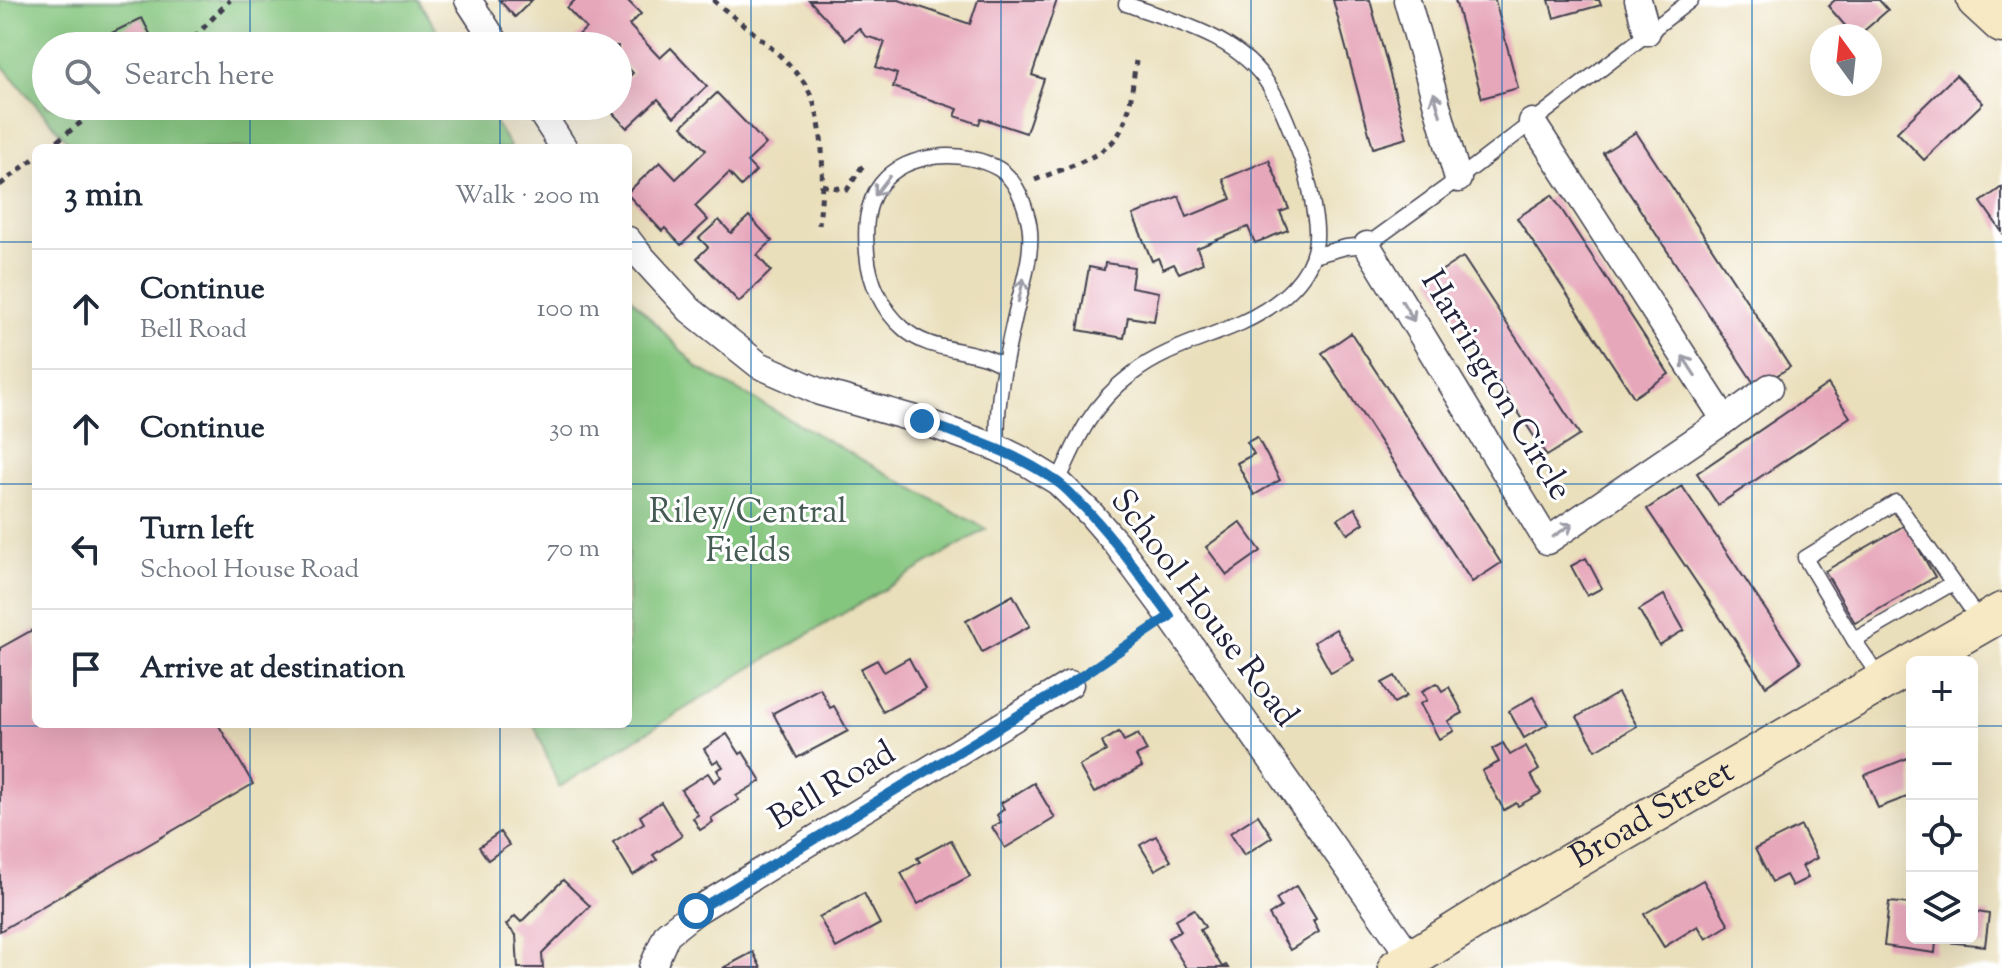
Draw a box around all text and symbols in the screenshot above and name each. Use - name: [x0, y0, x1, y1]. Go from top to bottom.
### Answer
- north arrow: [1810, 24, 1882, 96]
- search box: [32, 32, 632, 120]
- icon: search: [60, 54, 104, 98]
- text: Search here: [124, 55, 274, 98]
- one-way arrow: [1429, 91, 1444, 117]
- text: 3 min: [64, 172, 143, 221]
- one-way arrow: [874, 175, 891, 196]
- text: Walk · 200 m: [455, 178, 600, 215]
- street label: Harrington Circle: [1407, 262, 1583, 510]
- text: Continue: [140, 269, 265, 312]
- one-way arrow: [1014, 277, 1029, 303]
- icon: ahead: [64, 287, 108, 331]
- text: 100 m: [537, 291, 600, 328]
- one-way arrow: [1400, 299, 1416, 322]
- text: Bell Road: [140, 312, 247, 349]
- one-way arrow: [1681, 355, 1698, 377]
- route end: [904, 403, 940, 439]
- icon: ahead: [64, 407, 108, 451]
- text: Continue: [140, 408, 265, 451]
- text: 30 m: [549, 411, 600, 448]
- street label: School House Road: [1097, 480, 1309, 738]
- park label: Riley/Central Fields: [649, 489, 847, 577]
- text: Turn left: [140, 509, 254, 552]
- one-way arrow: [1552, 522, 1574, 538]
- icon: left: [64, 527, 108, 571]
- text: 70 m: [547, 531, 600, 568]
- text: School House Road: [140, 552, 359, 589]
- icon: arrive: [64, 647, 108, 691]
- text: Arrive at destination: [140, 648, 405, 691]
- map controls: [1906, 656, 1978, 944]
- button: +: [1906, 656, 1978, 728]
- button: −: [1906, 728, 1978, 800]
- street label: Bell Road: [760, 730, 906, 844]
- street label: Broad Street: [1562, 748, 1744, 882]
- button: locate: [1906, 800, 1978, 872]
- button: layers: [1906, 872, 1978, 944]
- route start: [678, 893, 714, 929]

